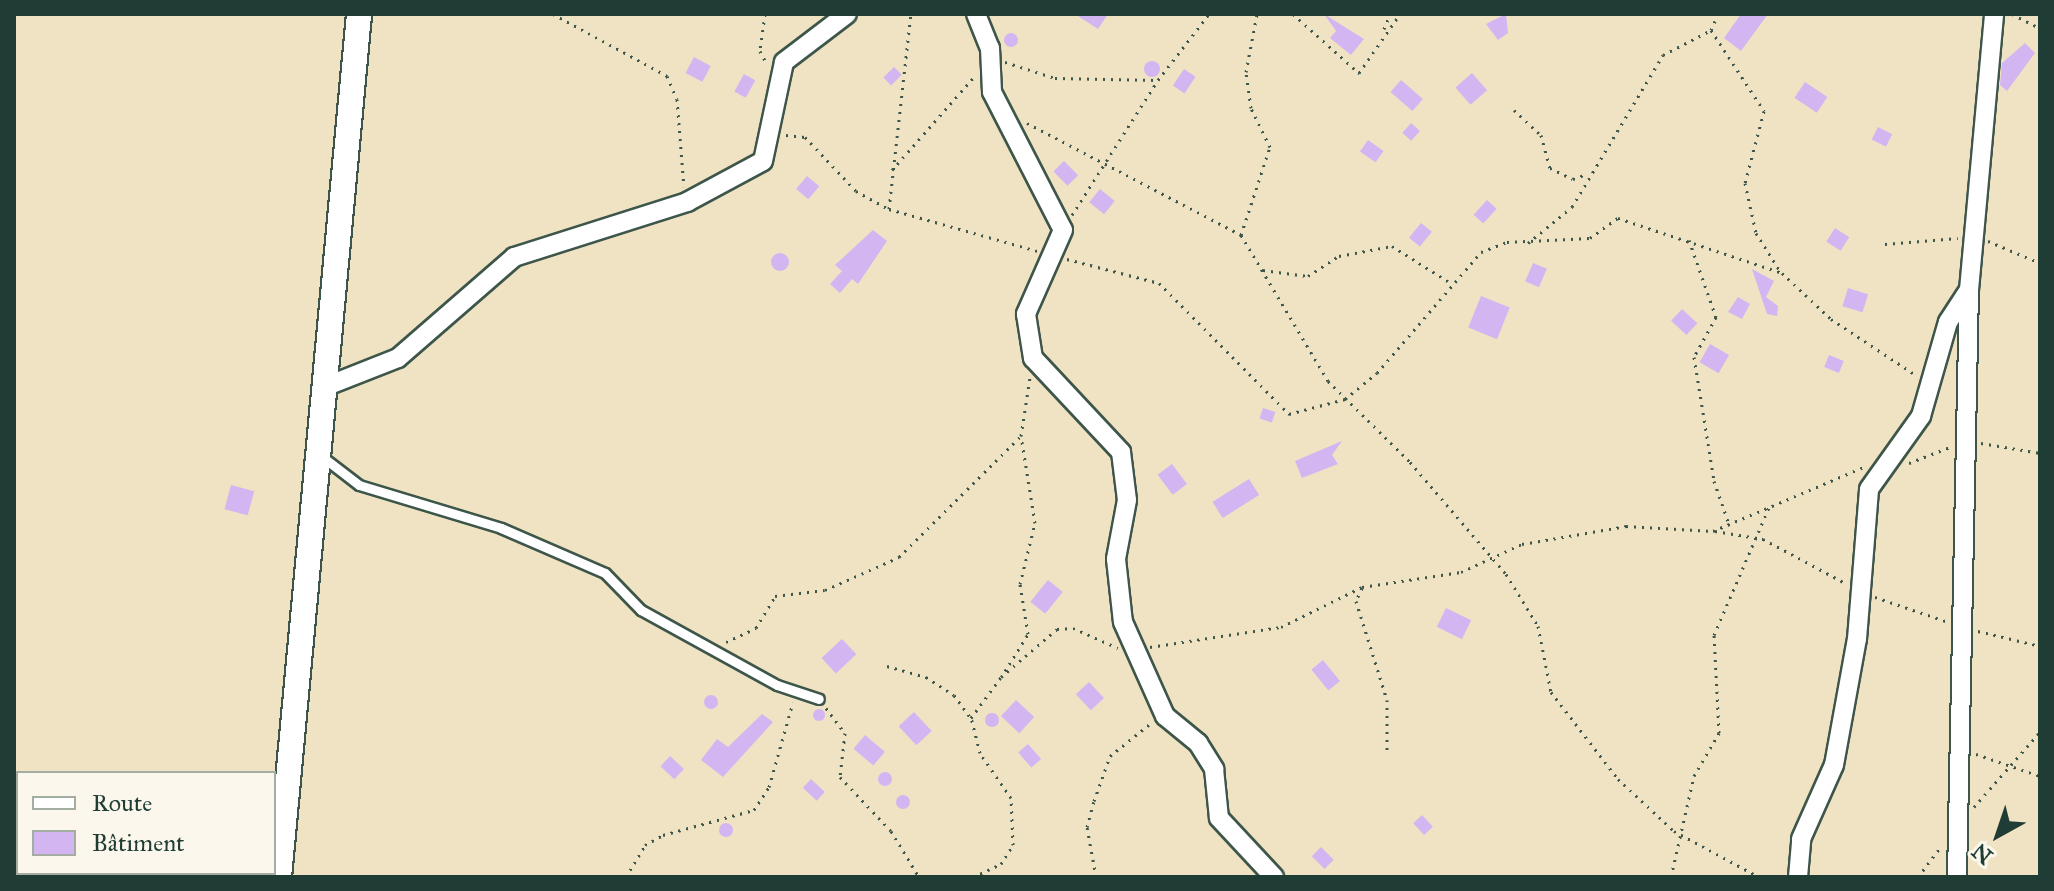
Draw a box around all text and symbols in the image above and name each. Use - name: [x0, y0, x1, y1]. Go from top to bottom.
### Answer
- legend: [16, 771, 276, 875]
- text: Route: [92, 788, 152, 818]
- north arrow: [1958, 795, 2038, 875]
- text: Bâtiment: [92, 828, 185, 858]
- text: N: [1966, 837, 1998, 870]

